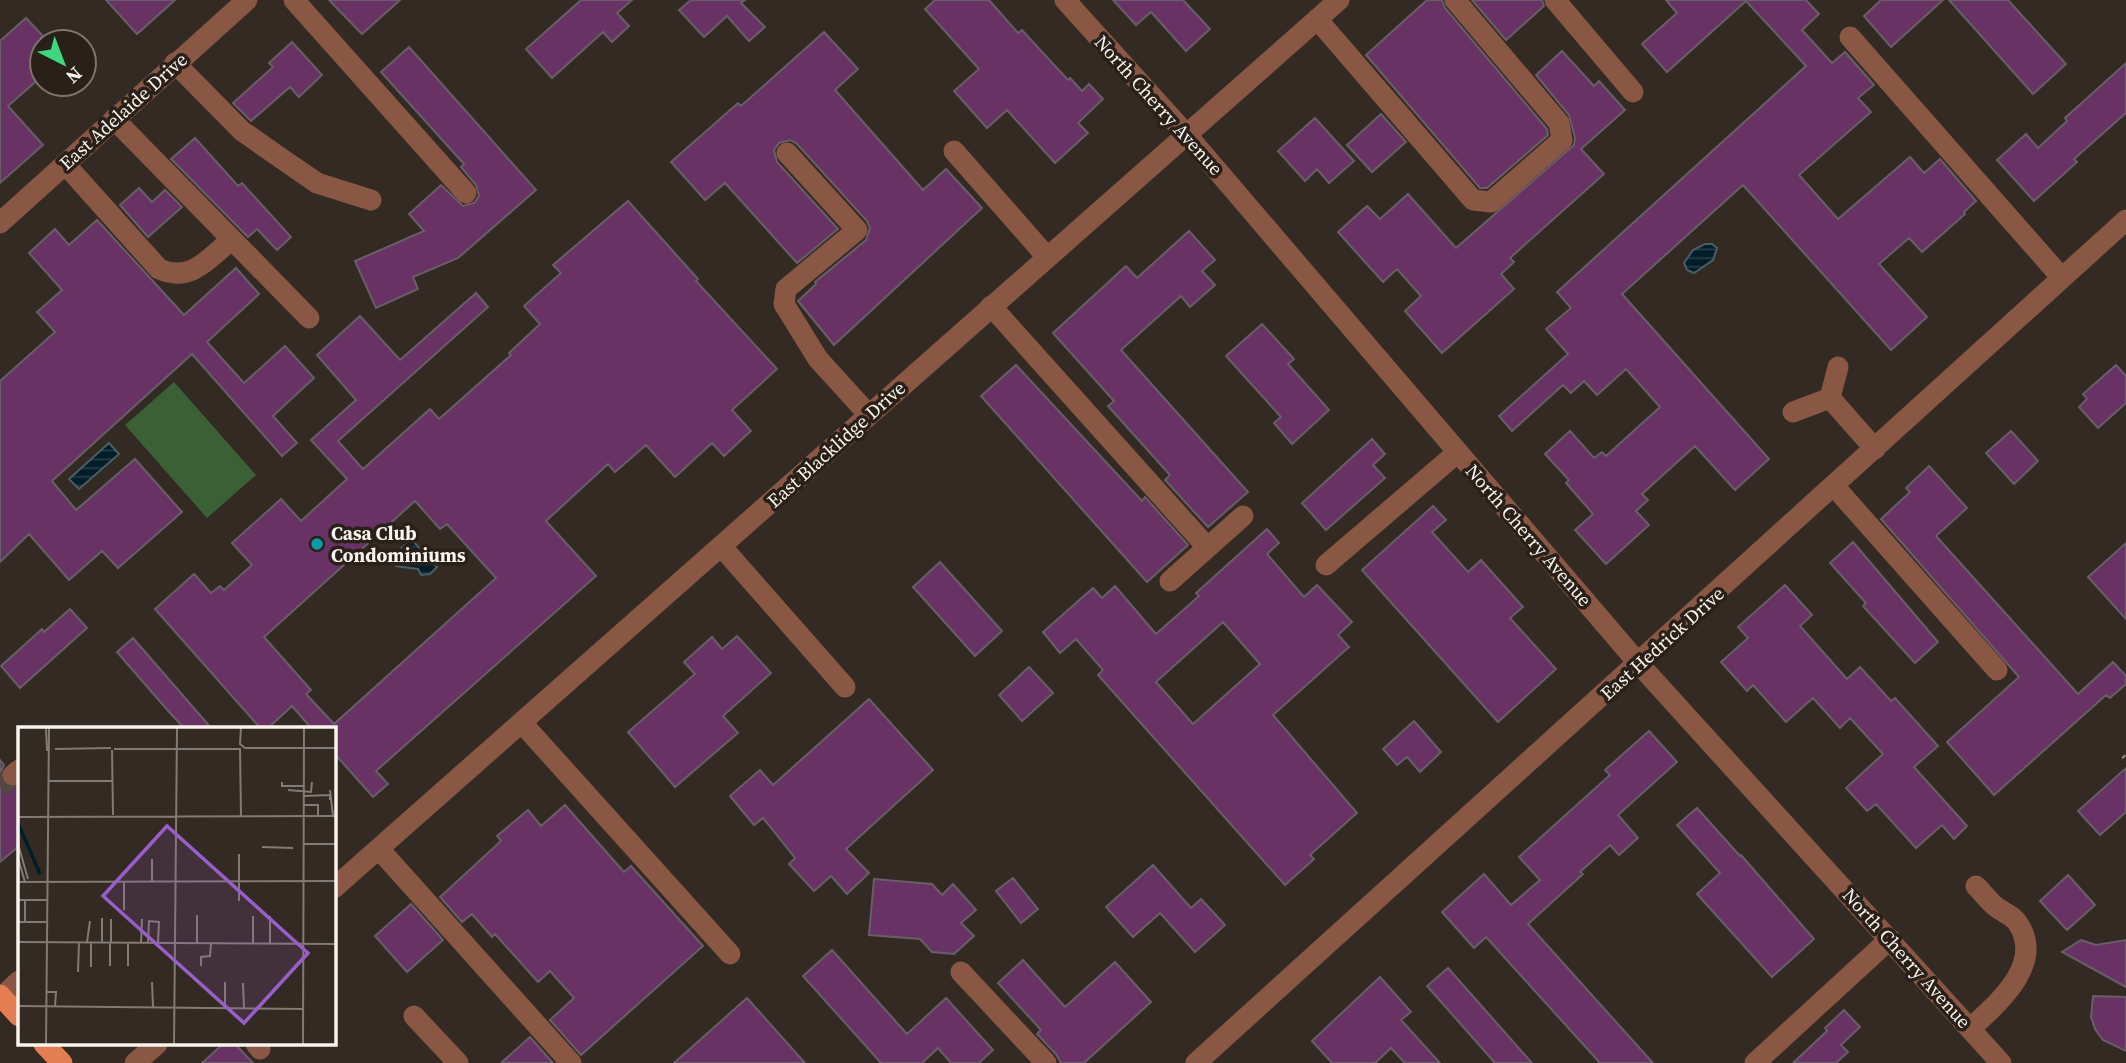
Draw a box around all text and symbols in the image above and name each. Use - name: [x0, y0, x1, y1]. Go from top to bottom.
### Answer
- north arrow: [28, 28, 98, 98]
- street label: North Cherry Avenue: [1089, 29, 1229, 181]
- street label: East Adelaide Drive: [53, 46, 193, 176]
- text: N: [60, 61, 88, 90]
- street label: East Blacklidge Drive: [761, 375, 911, 513]
- street label: North Cherry Avenue: [1460, 458, 1598, 612]
- place label: Casa Club Condominiums: [331, 520, 466, 568]
- marker: Casa Club Condominiums: [309, 536, 325, 552]
- street label: East Hedrick Drive: [1594, 580, 1730, 706]
- inset map: [18, 727, 336, 1046]
- street label: North Cherry Avenue: [1837, 882, 1977, 1034]

